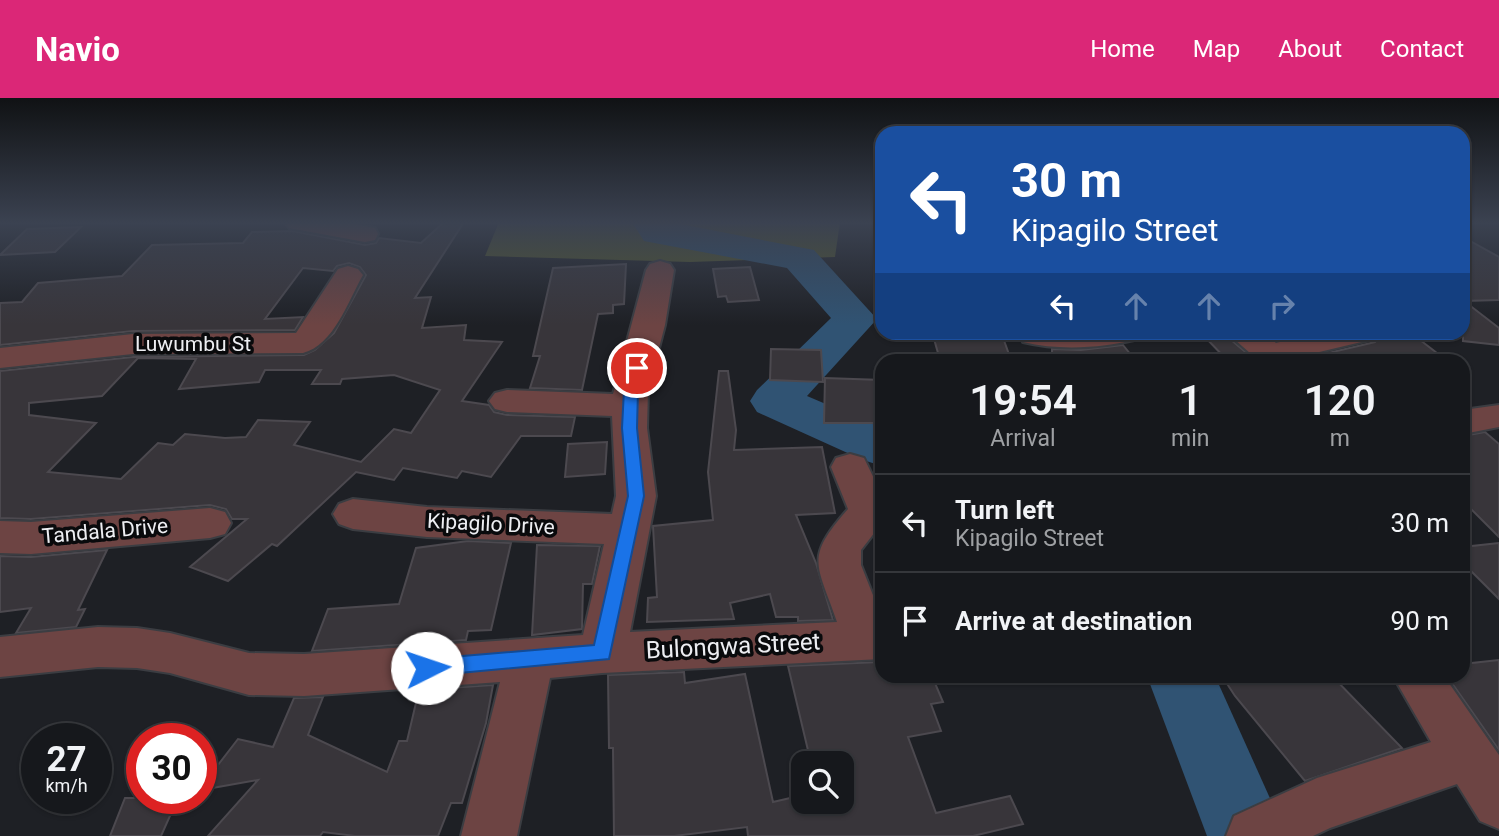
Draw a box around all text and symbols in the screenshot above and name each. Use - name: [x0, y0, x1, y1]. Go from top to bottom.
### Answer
- text: Navio: [35, 30, 120, 69]
- text: Home: [1090, 35, 1155, 63]
- text: Map: [1193, 35, 1240, 63]
- text: About: [1278, 35, 1342, 63]
- text: Contact: [1380, 35, 1464, 63]
- text: 30 m: [1011, 152, 1122, 209]
- icon: left: [896, 154, 987, 245]
- text: Kipagilo Street: [1011, 211, 1218, 249]
- icon: left: [1044, 287, 1082, 325]
- icon: ahead: [1117, 287, 1155, 325]
- icon: ahead: [1190, 287, 1228, 325]
- icon: right: [1263, 287, 1301, 325]
- street label: Luwumbu St: [135, 332, 251, 356]
- pin: [607, 338, 667, 398]
- icon: arrive: [618, 349, 656, 387]
- text: 19:54: [969, 376, 1077, 425]
- text: 1: [1178, 376, 1202, 425]
- text: 120: [1304, 376, 1376, 425]
- text: Arrival: [990, 425, 1056, 452]
- text: min: [1171, 425, 1209, 452]
- text: m: [1330, 425, 1350, 452]
- text: Turn left: [955, 495, 1054, 525]
- icon: left: [896, 504, 934, 542]
- text: 30 m: [1391, 508, 1449, 538]
- street label: Kipagilo Drive: [427, 509, 555, 539]
- street label: Tandala Drive: [41, 514, 169, 548]
- text: Kipagilo Street: [955, 525, 1104, 552]
- icon: arrive: [896, 602, 934, 640]
- text: Arrive at destination: [955, 606, 1192, 636]
- text: 90 m: [1391, 606, 1449, 636]
- street label: Bulongwa Street: [645, 627, 821, 665]
- position arrow: [390, 631, 464, 705]
- speed limit sign: 30: [126, 723, 217, 814]
- text: 27: [46, 739, 87, 780]
- map controls: [791, 751, 854, 814]
- button: search: [791, 751, 854, 814]
- text: km/h: [45, 775, 88, 796]

